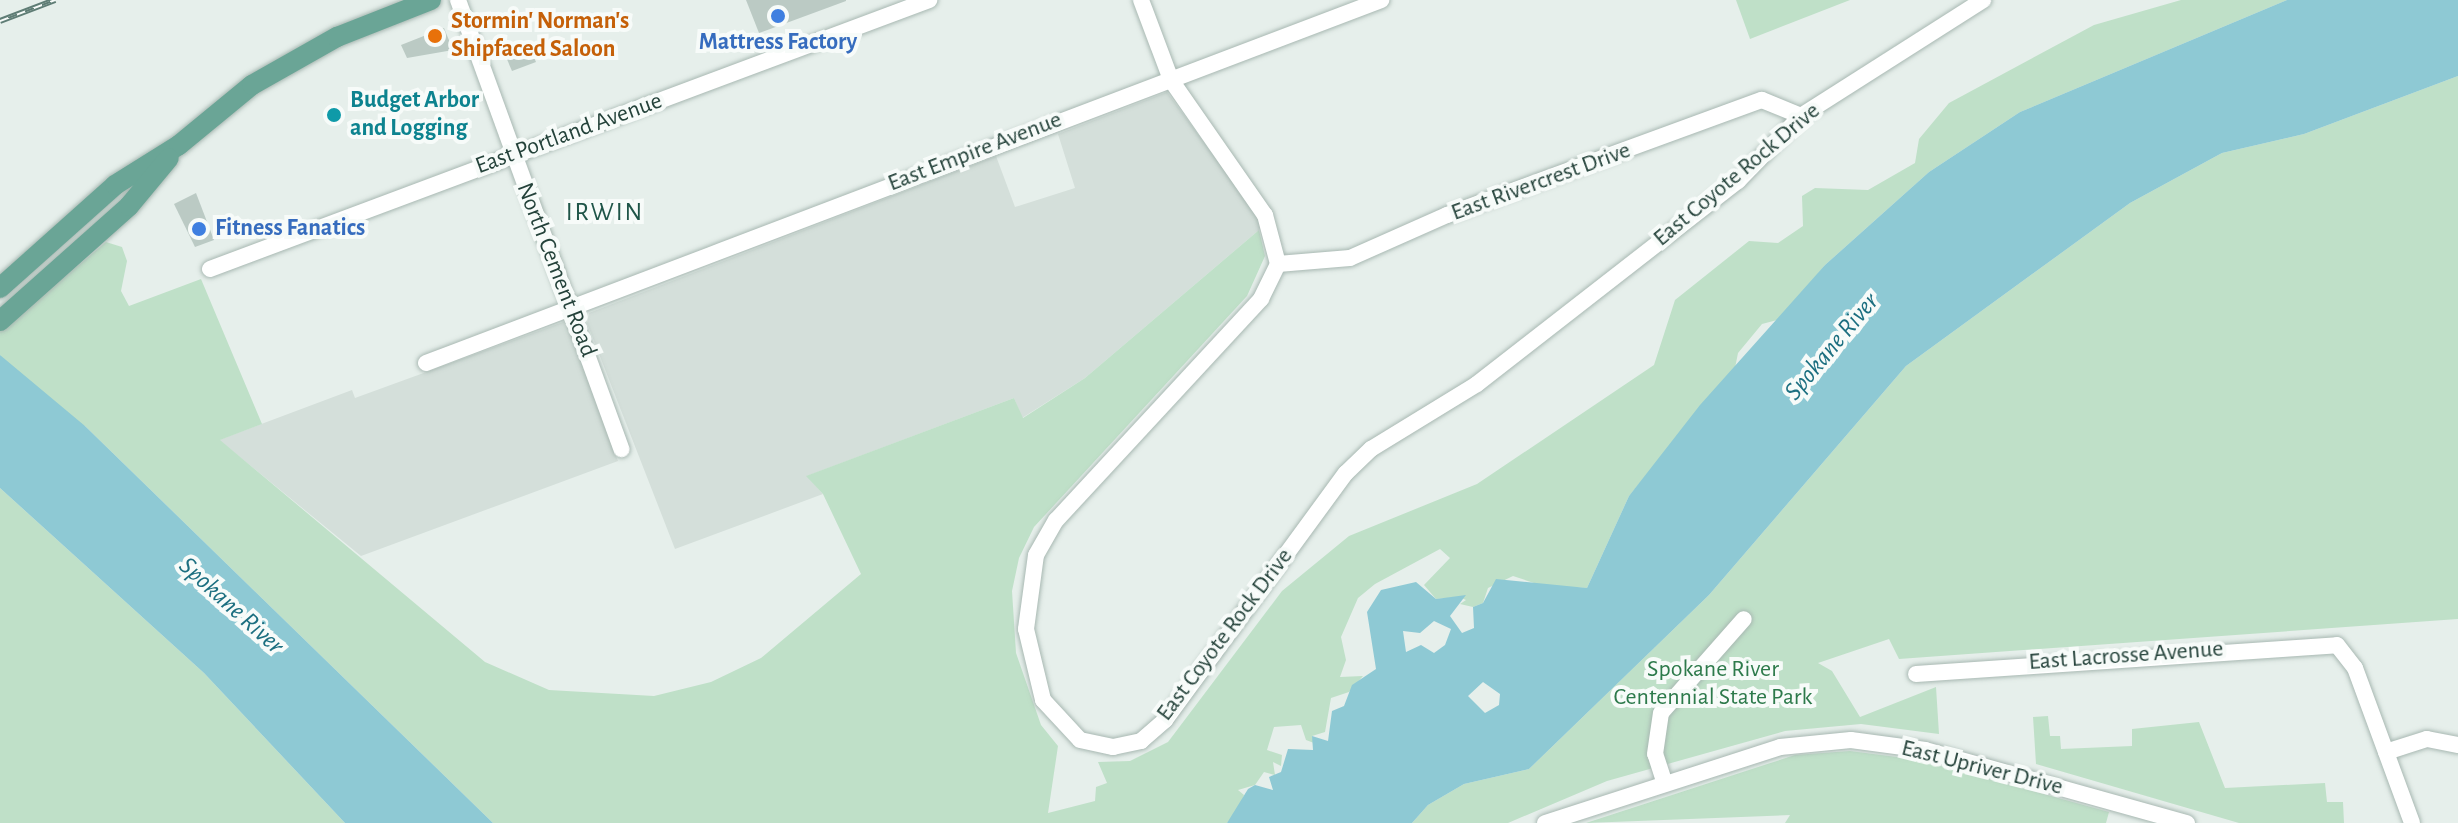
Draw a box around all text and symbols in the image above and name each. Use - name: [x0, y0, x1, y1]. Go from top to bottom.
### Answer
- marker: Mattress Factory: [769, 7, 787, 25]
- place label: Stormin' Norman's Shipfaced Saloon: [451, 8, 629, 64]
- marker: Stormin' Norman's Shipfaced Saloon: [426, 27, 444, 45]
- place label: Mattress Factory: [699, 29, 857, 57]
- place label: Budget Arbor and Logging: [350, 87, 479, 143]
- street label: East Portland Avenue: [472, 87, 666, 181]
- street label: East Coyote Rock Drive: [1648, 97, 1826, 253]
- marker: Budget Arbor and Logging: [325, 106, 343, 124]
- street label: East Empire Avenue: [884, 106, 1066, 198]
- street label: East Rivercrest Drive: [1447, 136, 1635, 228]
- street label: North Cement Road: [510, 179, 602, 361]
- district label: IRWIN: [566, 197, 644, 229]
- place label: Fitness Fanatics: [215, 215, 365, 243]
- marker: Fitness Fanatics: [190, 220, 208, 238]
- water label: Spokane River: [1778, 287, 1886, 407]
- street label: East Coyote Rock Drive: [1151, 543, 1299, 727]
- water label: Spokane River: [172, 551, 290, 661]
- street label: East Lacrosse Avenue: [2028, 635, 2224, 677]
- park label: Spokane River Centennial State Park: [1614, 656, 1812, 712]
- street label: East Upriver Drive: [1898, 734, 2066, 802]

